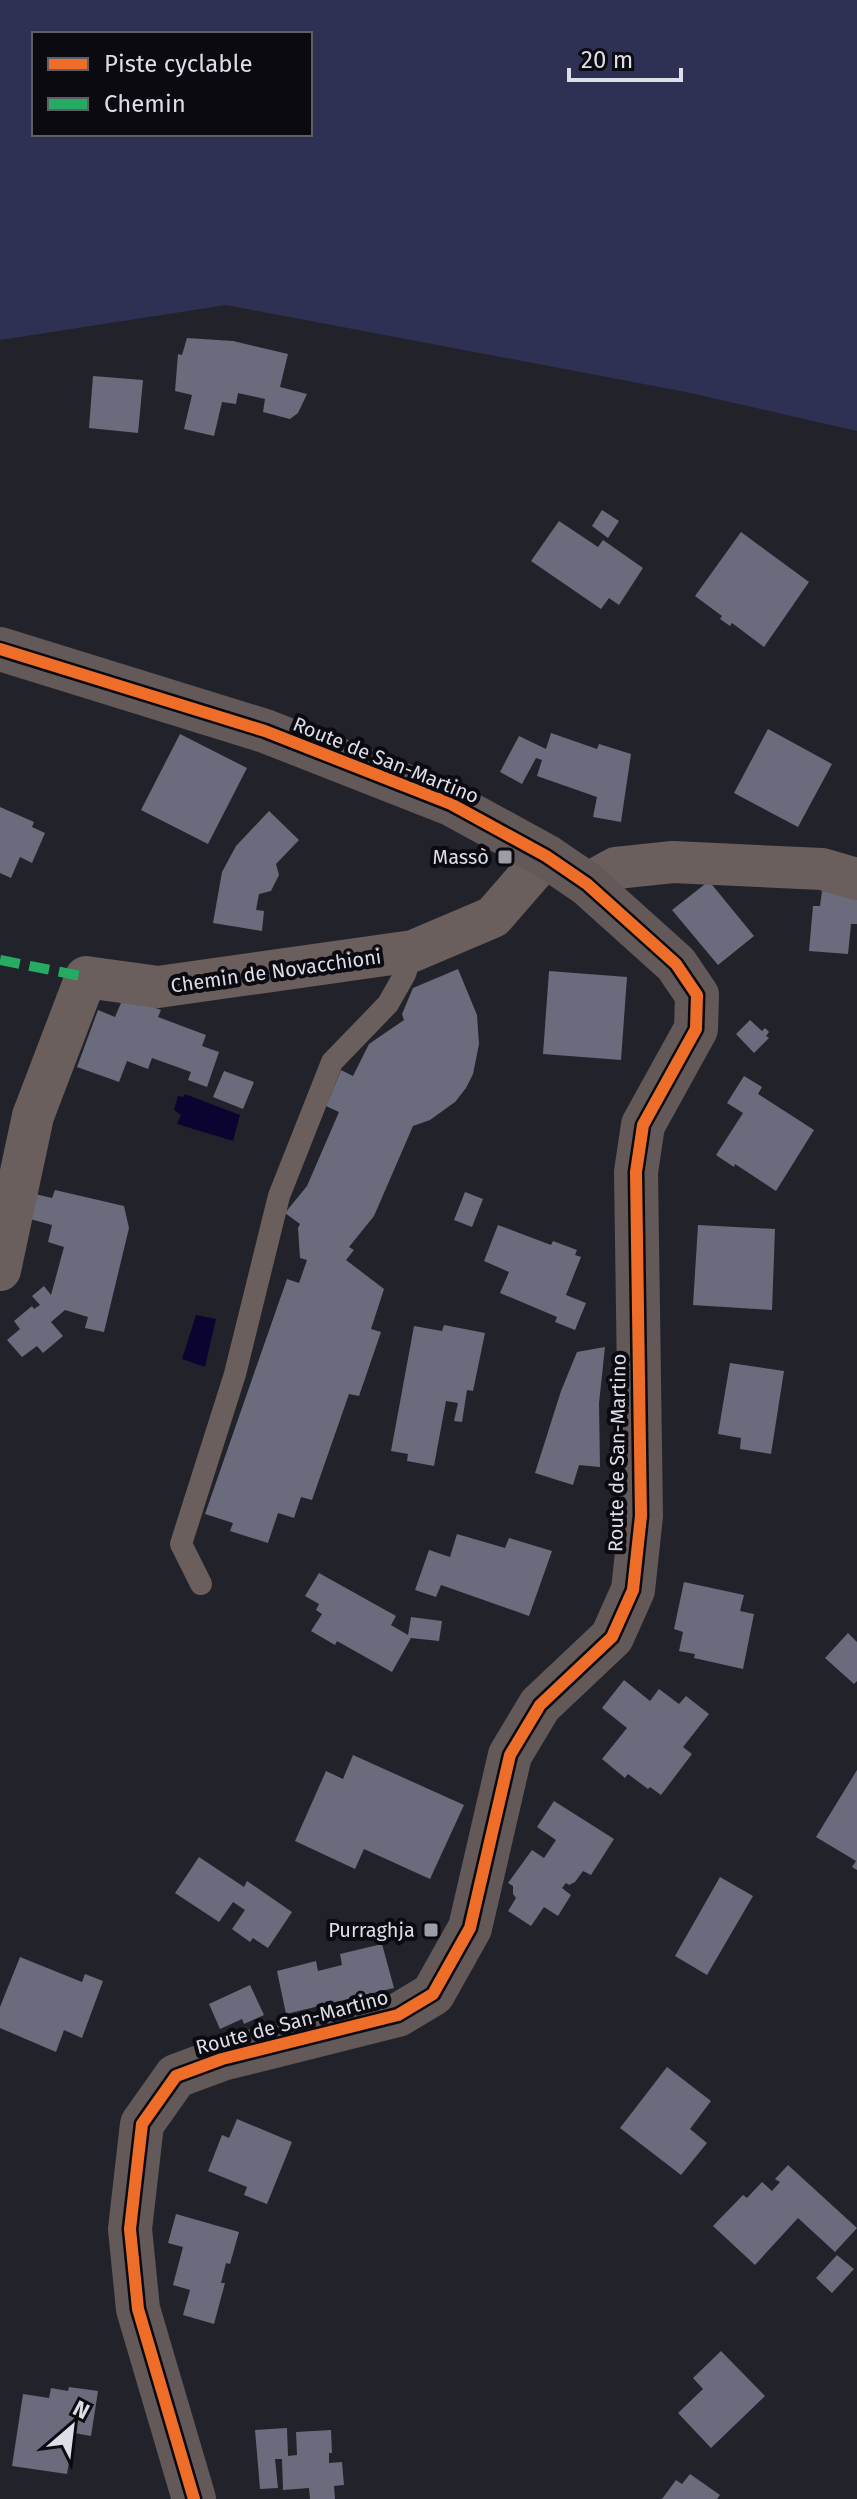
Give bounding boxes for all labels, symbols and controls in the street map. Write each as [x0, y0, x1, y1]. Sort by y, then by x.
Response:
legend [32, 32, 312, 136]
scale bar [569, 32, 681, 82]
text: 20 m [581, 46, 633, 74]
text: Piste cyclable [104, 50, 253, 78]
text: Chemin [104, 90, 186, 118]
street label: Route de San-Martino [290, 712, 482, 808]
place label: Massò [433, 845, 489, 869]
marker: Massò [496, 848, 514, 866]
street label: Chemin de Novacchioni [169, 944, 383, 998]
street label: Route de San-Martino [603, 1354, 631, 1552]
place label: Purraghja [328, 1918, 415, 1942]
marker: Purraghja [422, 1921, 440, 1939]
street label: Route de San-Martino [193, 1985, 391, 2059]
north arrow [32, 2387, 112, 2467]
text: N [68, 2394, 94, 2425]

